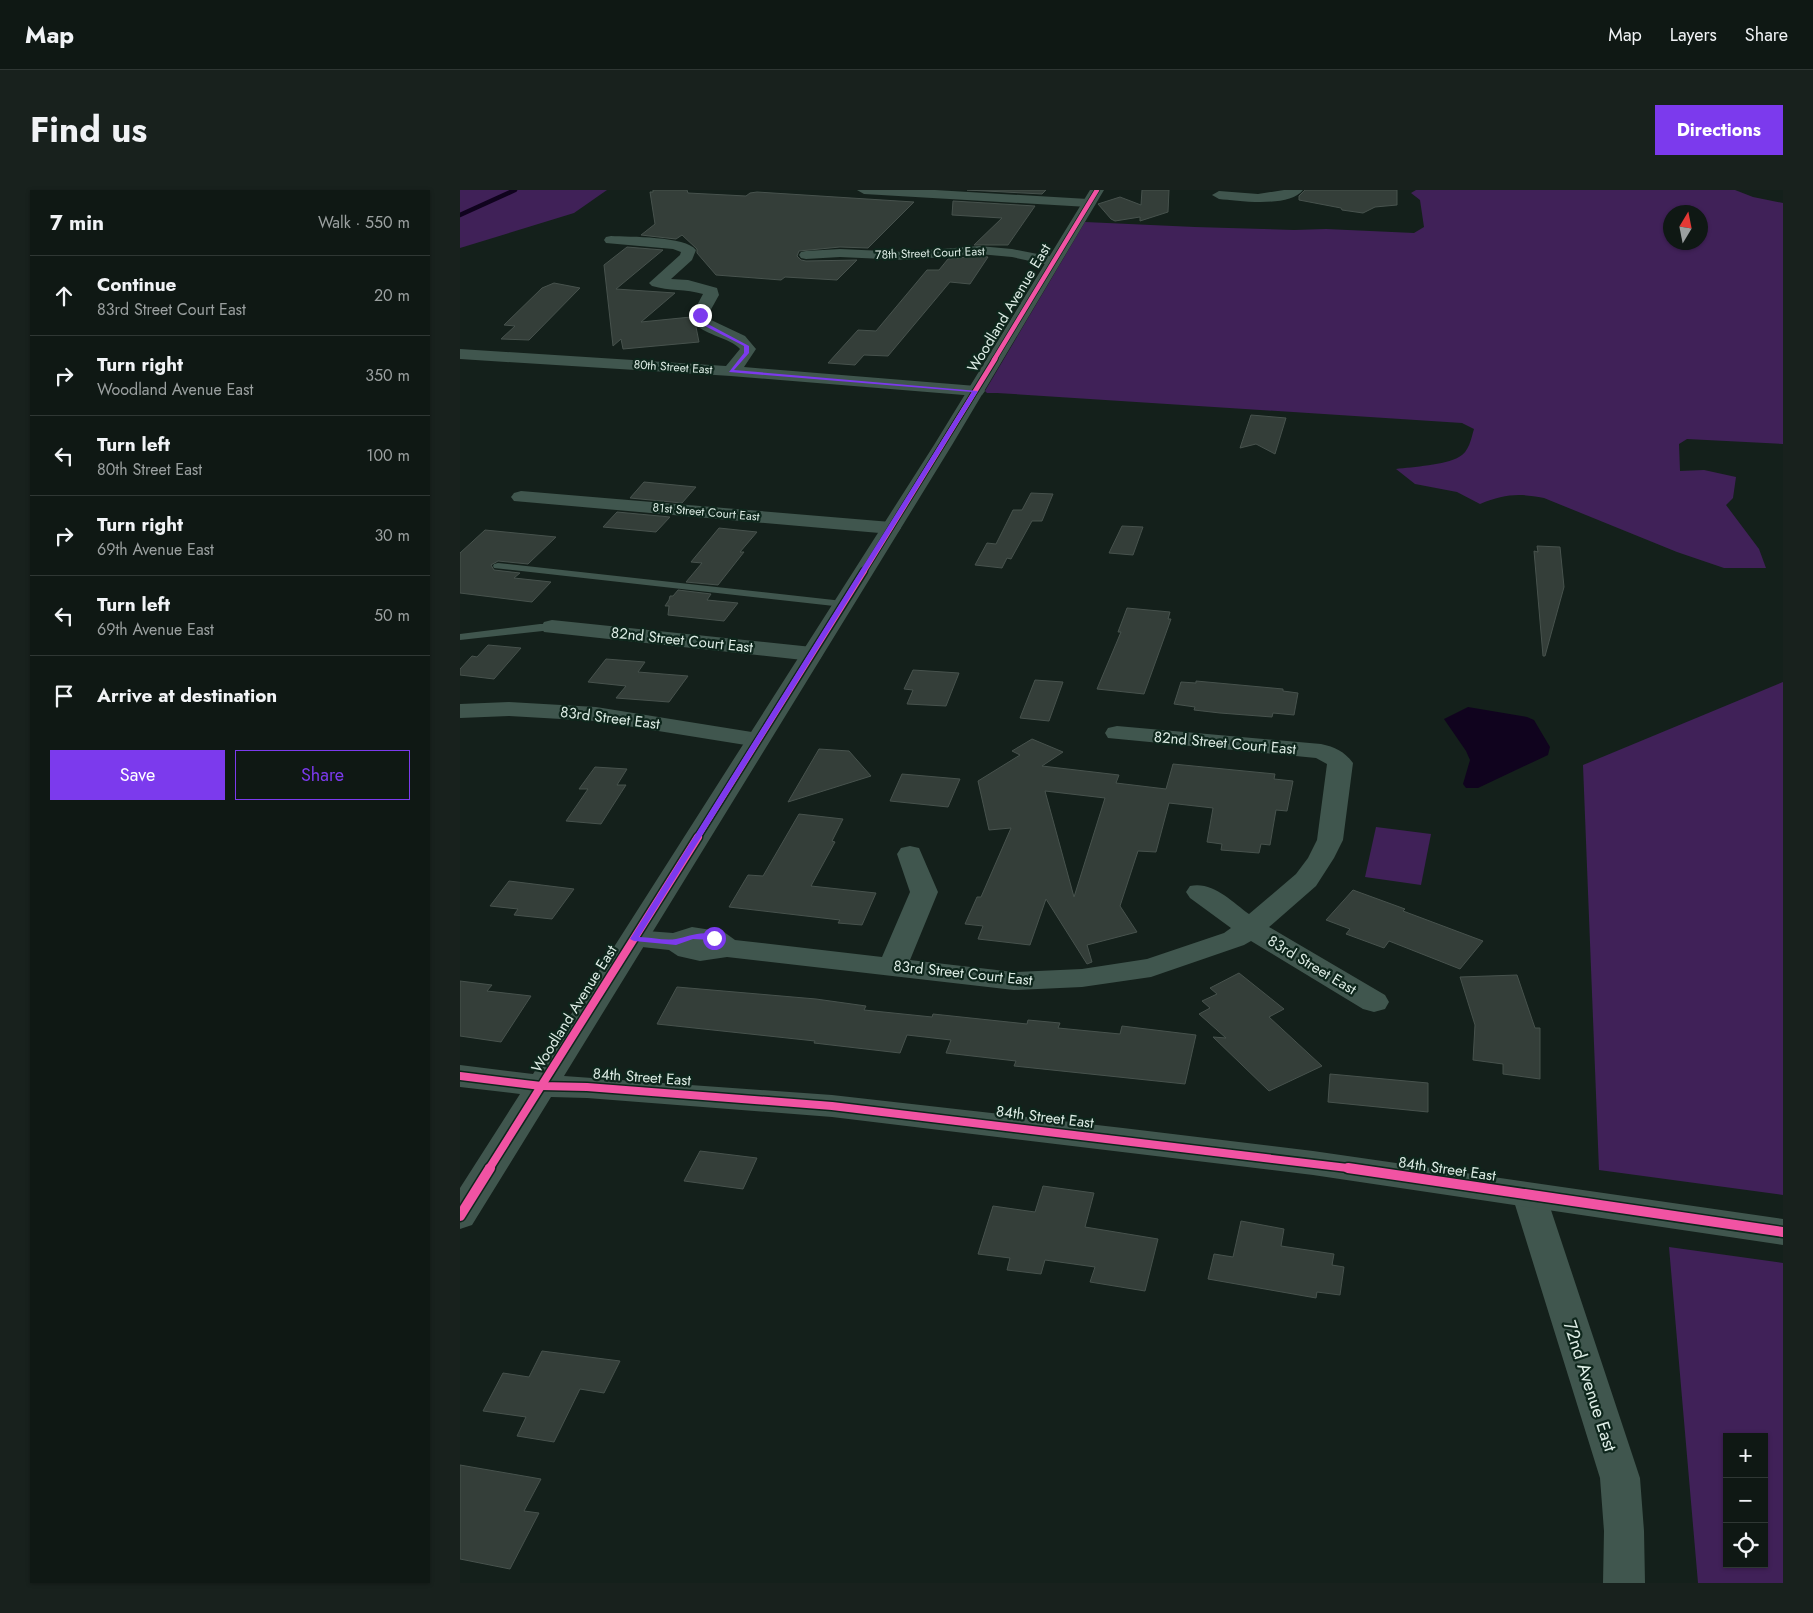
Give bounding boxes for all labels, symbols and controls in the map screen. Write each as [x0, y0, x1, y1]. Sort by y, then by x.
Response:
text: Map [25, 17, 74, 52]
text: Map [1608, 22, 1642, 48]
text: Layers [1670, 22, 1717, 48]
text: Share [1745, 22, 1788, 48]
text: Find us [30, 105, 147, 155]
button: Directions [1655, 105, 1783, 155]
north arrow [1663, 205, 1708, 250]
text: 7 min [50, 208, 104, 238]
text: Walk · 550 m [318, 211, 410, 234]
street label: Woodland Avenue East [962, 239, 1056, 376]
street label: 78th Street Court East [875, 242, 985, 264]
text: Continue [97, 271, 176, 298]
icon: ahead [50, 282, 78, 310]
text: 20 m [374, 284, 410, 307]
text: 83rd Street Court East [97, 298, 246, 321]
route end [689, 304, 712, 327]
text: Turn right [97, 351, 183, 378]
street label: 80th Street East [633, 355, 713, 379]
icon: right [50, 362, 78, 390]
text: 350 m [365, 364, 410, 387]
text: Woodland Avenue East [97, 378, 253, 401]
text: Turn left [97, 431, 170, 458]
icon: left [50, 442, 78, 470]
text: 100 m [366, 444, 410, 467]
text: 80th Street East [97, 458, 202, 481]
street label: 81st Street Court East [652, 498, 760, 526]
text: Turn right [97, 511, 183, 538]
icon: right [50, 522, 78, 550]
text: 30 m [374, 524, 410, 547]
text: 69th Avenue East [97, 538, 214, 561]
text: Turn left [97, 591, 170, 618]
icon: left [50, 602, 78, 630]
text: 50 m [374, 604, 410, 627]
text: 69th Avenue East [97, 618, 214, 641]
street label: 82nd Street Court East [610, 622, 754, 658]
icon: arrive [50, 682, 78, 710]
text: Arrive at destination [97, 682, 277, 709]
street label: 83rd Street East [559, 701, 661, 735]
street label: 82nd Street Court East [1153, 726, 1297, 760]
button: Save [50, 750, 225, 800]
button: Share [235, 750, 410, 800]
route start [703, 927, 726, 950]
street label: 83rd Street East [1263, 930, 1361, 1000]
street label: Woodland Avenue East [526, 941, 622, 1077]
street label: 83rd Street Court East [892, 955, 1034, 991]
street label: 84th Street East [592, 1063, 692, 1091]
street label: 84th Street East [995, 1100, 1096, 1134]
street label: 84th Street East [1397, 1151, 1498, 1187]
street label: 72nd Avenue East [1557, 1317, 1624, 1456]
map controls [1723, 1433, 1768, 1568]
button: + [1723, 1433, 1768, 1478]
button: − [1723, 1478, 1768, 1523]
button: locate [1723, 1523, 1768, 1568]

